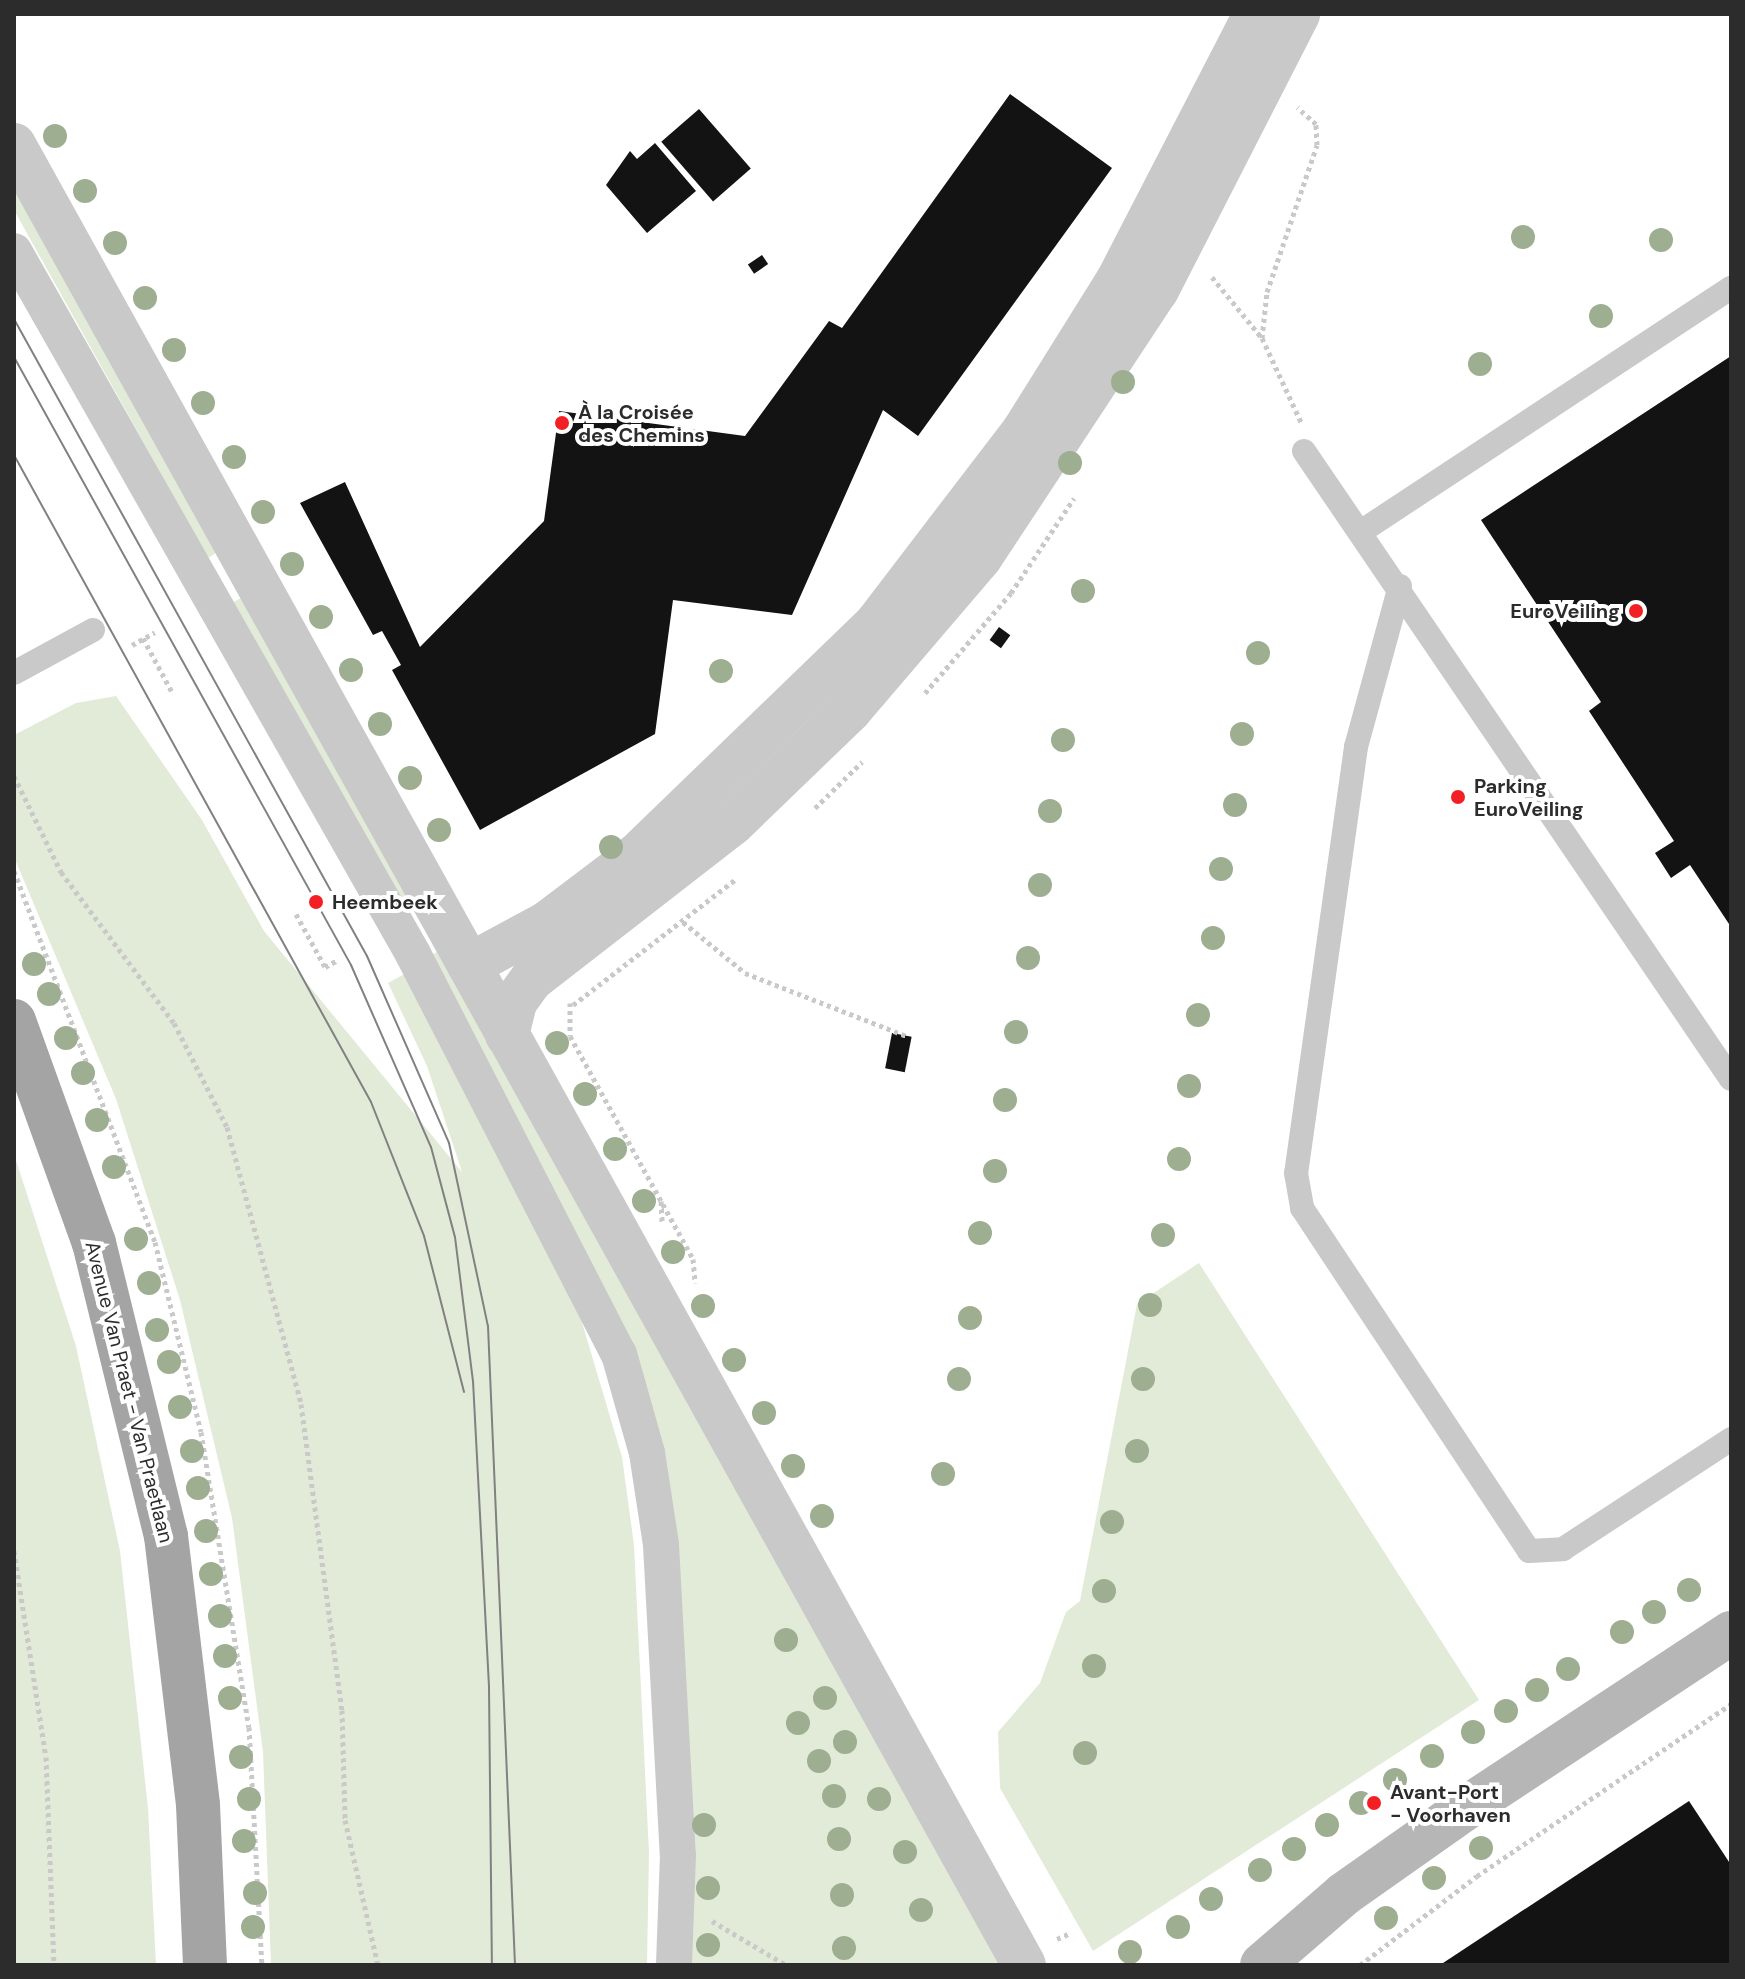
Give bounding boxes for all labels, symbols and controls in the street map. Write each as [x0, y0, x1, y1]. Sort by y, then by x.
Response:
place label: À la Croisée des Chemins [578, 400, 705, 447]
marker: À la Croisée des Chemins [553, 414, 571, 432]
place label: EuroVeiling [1510, 599, 1620, 623]
marker: EuroVeiling [1627, 602, 1645, 620]
place label: Parking EuroVeiling [1474, 774, 1584, 821]
marker: Parking EuroVeiling [1449, 788, 1467, 806]
place label: Heembeek [332, 890, 438, 914]
marker: Heembeek [307, 893, 325, 911]
street label: Avenue Van Praet - Van Praetlaan [80, 1239, 178, 1545]
place label: Avant-Port - Voorhaven [1390, 1780, 1511, 1827]
marker: Avant-Port - Voorhaven [1365, 1794, 1383, 1812]

